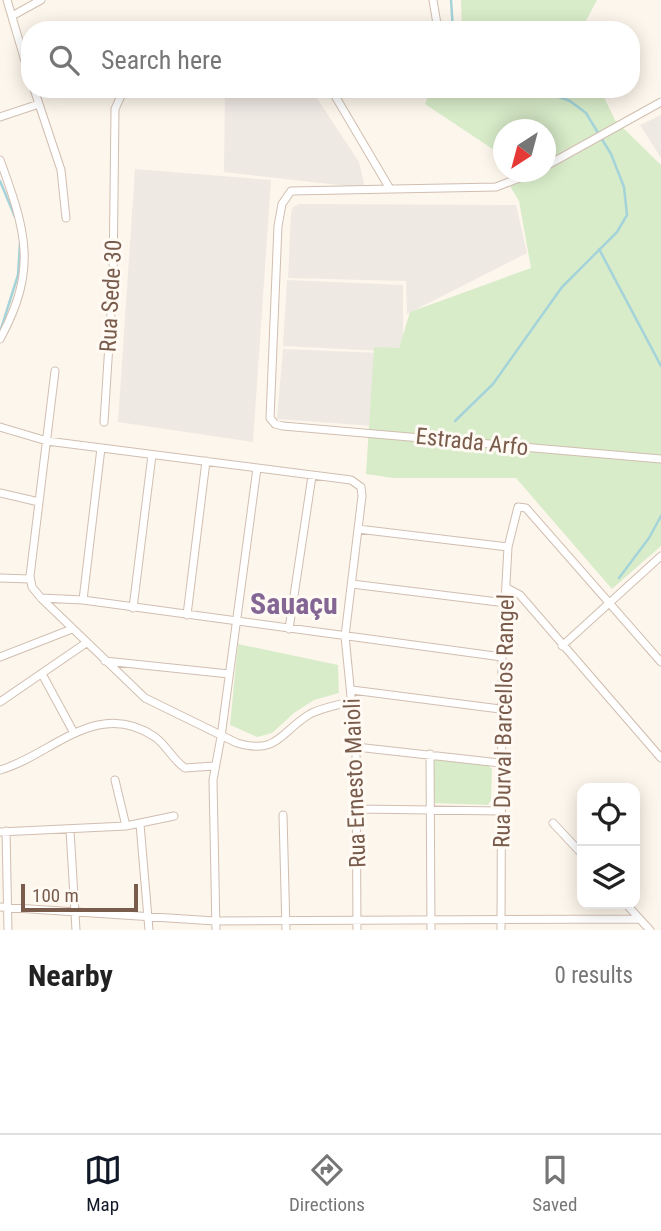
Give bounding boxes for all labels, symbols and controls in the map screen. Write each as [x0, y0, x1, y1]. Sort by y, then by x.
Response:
search box [21, 21, 640, 98]
icon: search [45, 41, 83, 79]
text: Search here [101, 45, 222, 75]
north arrow [493, 119, 556, 182]
street label: Rua Sede 30 [95, 239, 127, 353]
street label: Estrada Arfo [414, 423, 530, 461]
district label: Sauaçu [250, 586, 338, 621]
street label: Rua Durval Barcellos Rangel [488, 594, 520, 848]
street label: Rua Ernesto Maioli [339, 698, 371, 868]
map controls [577, 783, 640, 909]
button: locate [577, 783, 640, 846]
button: layers [577, 846, 640, 909]
scale bar [21, 881, 138, 913]
text: 100 m [32, 884, 79, 907]
text: Nearby [28, 958, 113, 993]
text: 0 results [555, 962, 633, 989]
tab: Map [84, 1151, 122, 1216]
tab: Directions [289, 1151, 365, 1216]
tab: Saved [532, 1151, 577, 1216]

